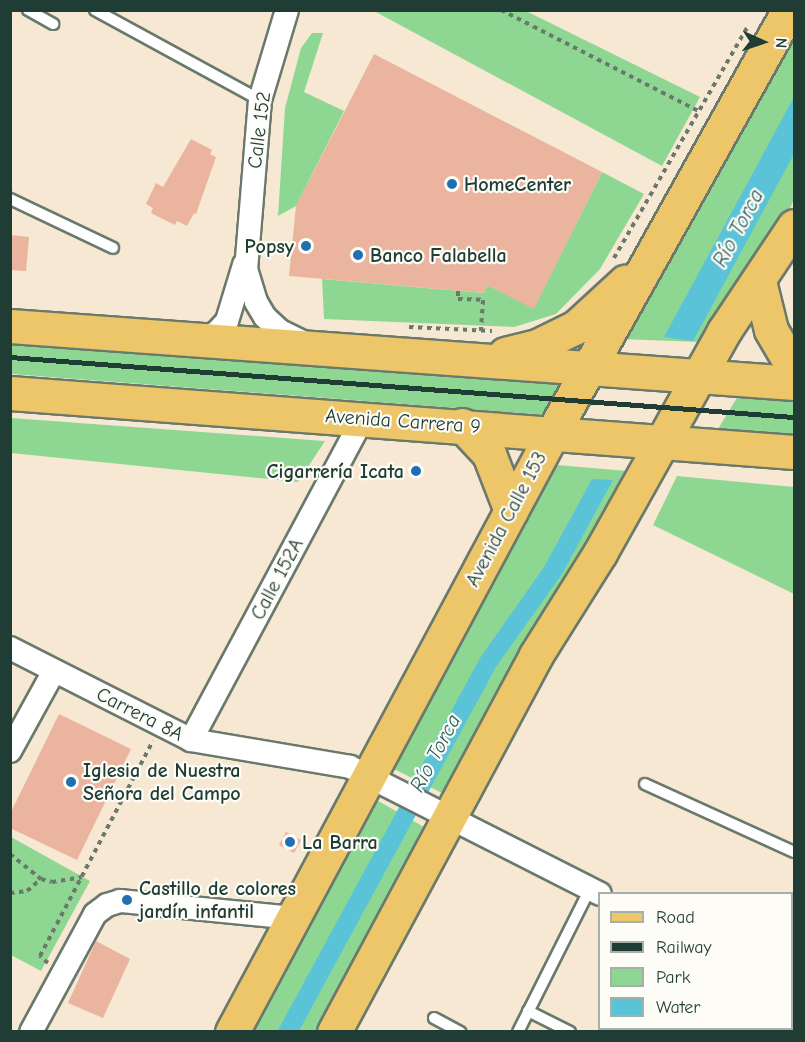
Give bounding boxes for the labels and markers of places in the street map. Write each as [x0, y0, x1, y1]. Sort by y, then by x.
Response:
place label: HomeCenter [464, 172, 571, 196]
marker: HomeCenter [445, 177, 459, 191]
place label: Popsy [245, 234, 294, 258]
marker: Popsy [299, 239, 313, 253]
place label: Banco Falabella [370, 243, 507, 267]
marker: Banco Falabella [351, 248, 365, 262]
place label: Cigarrería Icata [267, 459, 404, 483]
marker: Cigarrería Icata [409, 464, 423, 478]
place label: Iglesia de Nuestra Señora del Campo [83, 759, 241, 806]
marker: Iglesia de Nuestra Señora del Campo [64, 775, 78, 789]
place label: La Barra [302, 830, 378, 854]
marker: La Barra [283, 835, 297, 849]
place label: Castillo de colores jardín infantil [139, 876, 296, 923]
marker: Castillo de colores jardín infantil [120, 893, 134, 907]

